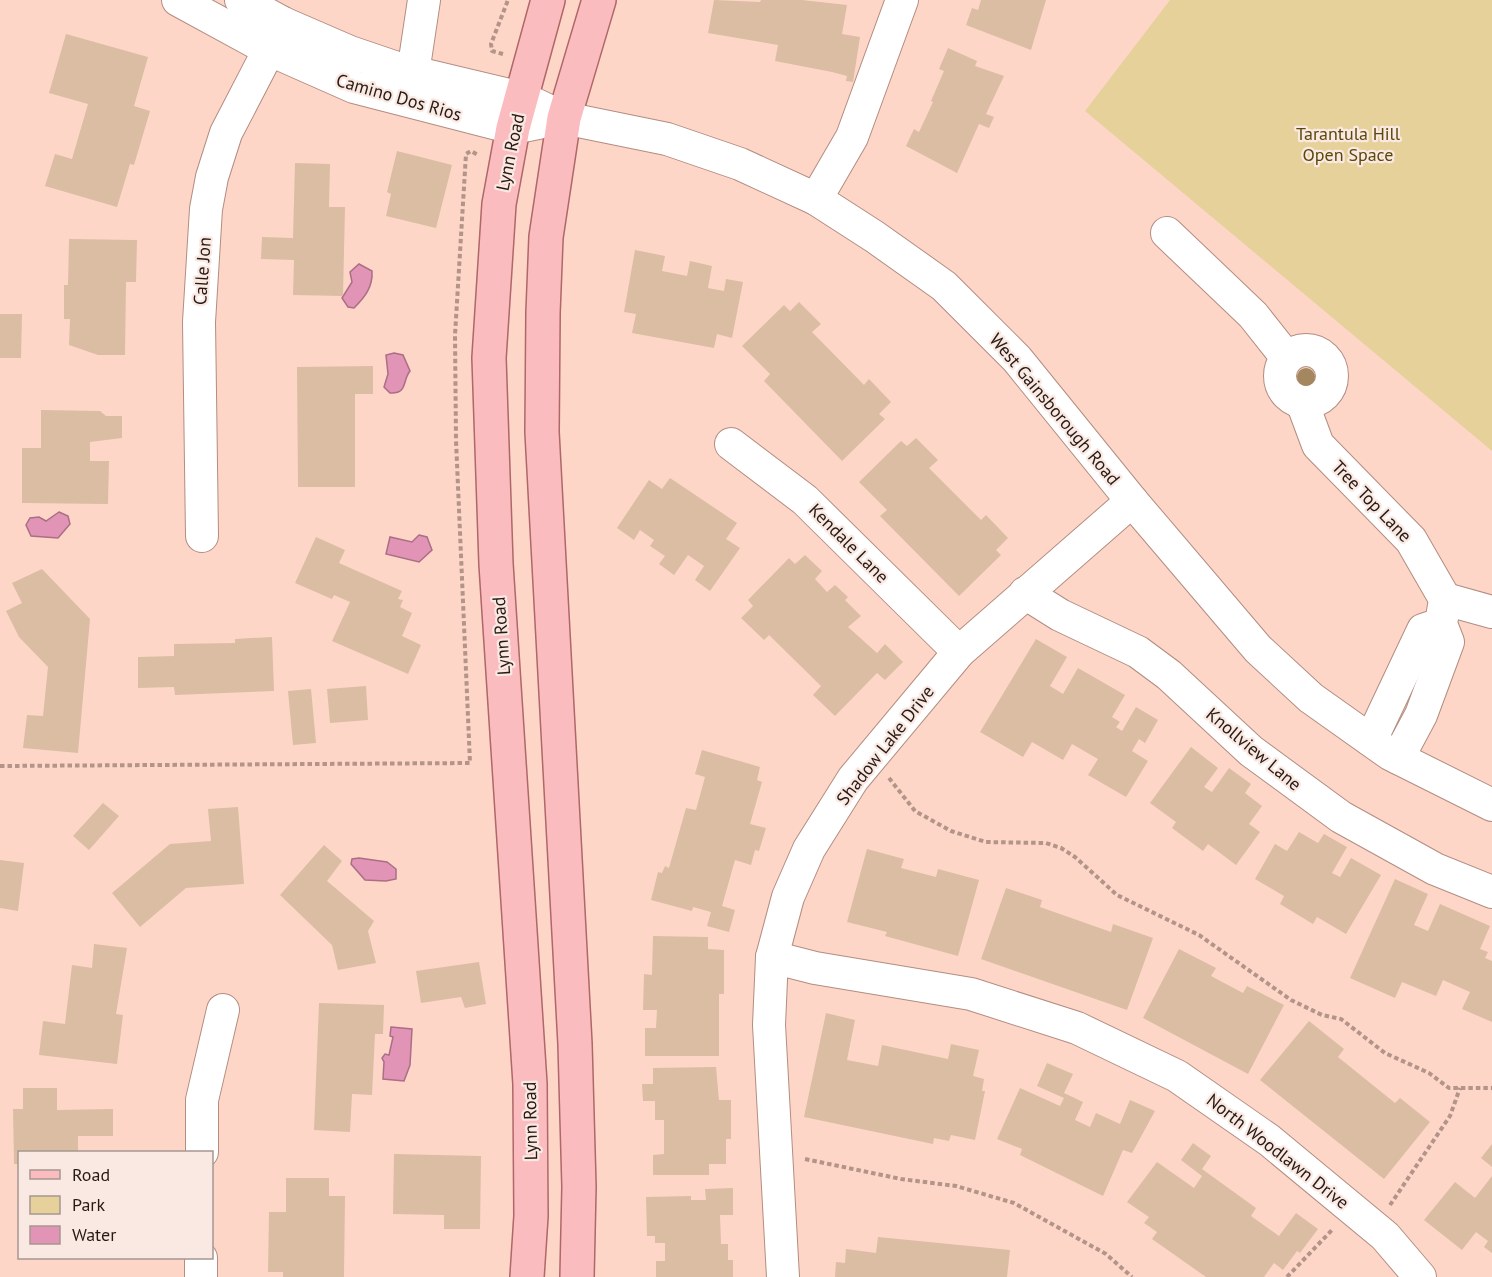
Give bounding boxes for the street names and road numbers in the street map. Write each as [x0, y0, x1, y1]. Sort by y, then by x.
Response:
street label: Camino Dos Rios [334, 68, 464, 126]
street label: Lynn Road [491, 111, 529, 193]
street label: Calle Jon [188, 236, 216, 306]
street label: West Gainsborough Road [985, 328, 1125, 490]
street label: Tree Top Lane [1327, 455, 1417, 547]
street label: Kendale Lane [804, 498, 894, 588]
street label: Lynn Road [487, 596, 515, 676]
street label: Shadow Lake Drive [831, 681, 939, 809]
street label: Knollview Lane [1202, 702, 1306, 796]
street label: Lynn Road [518, 1082, 542, 1160]
street label: North Woodlawn Drive [1202, 1088, 1354, 1214]

